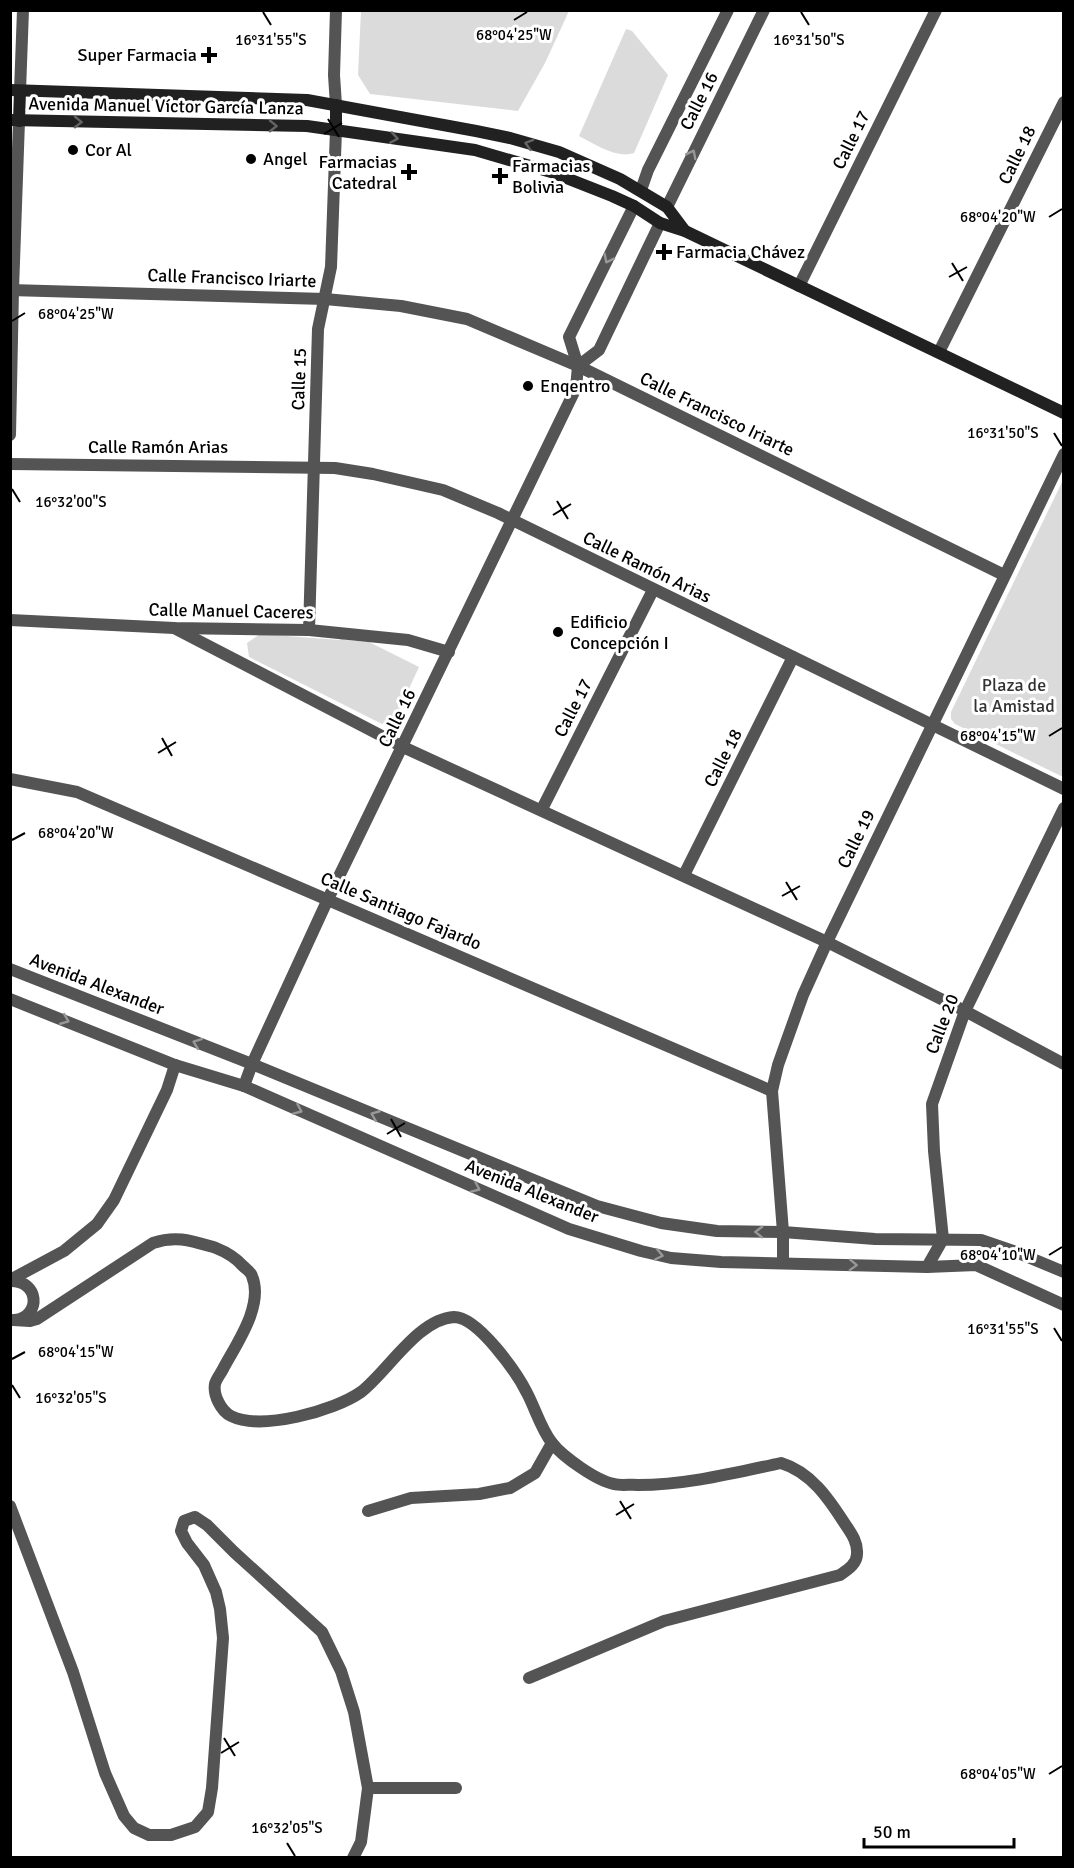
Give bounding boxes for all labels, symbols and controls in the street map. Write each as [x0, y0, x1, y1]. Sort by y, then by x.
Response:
text: 68°04'25"W [476, 26, 552, 44]
text: 16°31'55"S [235, 31, 307, 49]
text: 16°31'50"S [773, 31, 845, 49]
place label: Super Farmacia [77, 44, 197, 66]
marker: Super Farmacia [202, 48, 216, 62]
street label: Calle 16 [675, 68, 723, 134]
street label: Avenida Manuel Víctor García Lanza [28, 93, 304, 119]
street label: Calle 17 [827, 107, 875, 173]
one-way arrow [73, 116, 82, 128]
one-way arrow [268, 119, 277, 132]
street label: Calle 18 [993, 122, 1041, 188]
one-way arrow [390, 131, 399, 143]
one-way arrow [524, 138, 534, 151]
place label: Cor Al [85, 139, 132, 161]
marker: Cor Al [66, 143, 80, 157]
place label: Angel [263, 148, 308, 170]
one-way arrow [685, 150, 696, 161]
place label: Farmacias Catedral [319, 151, 397, 194]
marker: Angel [244, 152, 258, 166]
place label: Farmacias Bolivia [512, 155, 591, 198]
marker: Farmacias Catedral [402, 165, 416, 179]
marker: Farmacias Bolivia [493, 169, 507, 183]
text: 68°04'20"W [960, 208, 1036, 226]
place label: Farmacia Chávez [676, 241, 805, 263]
marker: Farmacia Chávez [657, 245, 671, 259]
one-way arrow [604, 253, 616, 264]
street label: Calle Francisco Iriarte [147, 264, 317, 292]
text: 68°04'25"W [38, 305, 114, 323]
street label: Calle 15 [287, 347, 311, 411]
street label: Calle Francisco Iriarte [636, 367, 798, 461]
place label: Enqentro [540, 375, 610, 397]
marker: Enqentro [521, 379, 535, 393]
text: 16°31'50"S [967, 424, 1039, 442]
street label: Calle Ramón Arias [88, 436, 228, 458]
text: 16°32'00"S [35, 493, 107, 511]
street label: Calle Ramón Arias [579, 526, 715, 608]
street label: Calle Manuel Caceres [148, 599, 314, 623]
place label: Edificio Concepción I [570, 611, 669, 654]
marker: Edificio Concepción I [551, 625, 565, 639]
park label: Plaza de la Amistad [973, 674, 1055, 717]
street label: Calle 17 [549, 675, 597, 741]
street label: Calle 16 [373, 685, 421, 751]
street label: Calle 18 [699, 725, 747, 791]
text: 68°04'15"W [960, 727, 1036, 745]
street label: Calle 19 [832, 806, 880, 872]
text: 68°04'20"W [38, 824, 114, 842]
street label: Calle Santiago Fajardo [317, 867, 485, 955]
street label: Avenida Alexander [27, 948, 168, 1020]
street label: Calle 20 [921, 991, 963, 1057]
one-way arrow [59, 1013, 70, 1026]
one-way arrow [193, 1038, 204, 1050]
one-way arrow [291, 1102, 302, 1114]
one-way arrow [370, 1110, 381, 1122]
street label: Avenida Alexander [462, 1154, 602, 1228]
one-way arrow [470, 1181, 481, 1193]
one-way arrow [755, 1226, 764, 1238]
text: 68°04'10"W [960, 1246, 1036, 1264]
one-way arrow [654, 1248, 664, 1261]
one-way arrow [849, 1259, 858, 1272]
text: 16°31'55"S [967, 1320, 1039, 1338]
text: 68°04'15"W [38, 1343, 114, 1361]
text: 16°32'05"S [35, 1389, 107, 1407]
text: 68°04'05"W [960, 1765, 1036, 1783]
scale bar [864, 1811, 1014, 1849]
text: 16°32'05"S [251, 1819, 323, 1837]
text: 50 m [873, 1821, 911, 1843]

